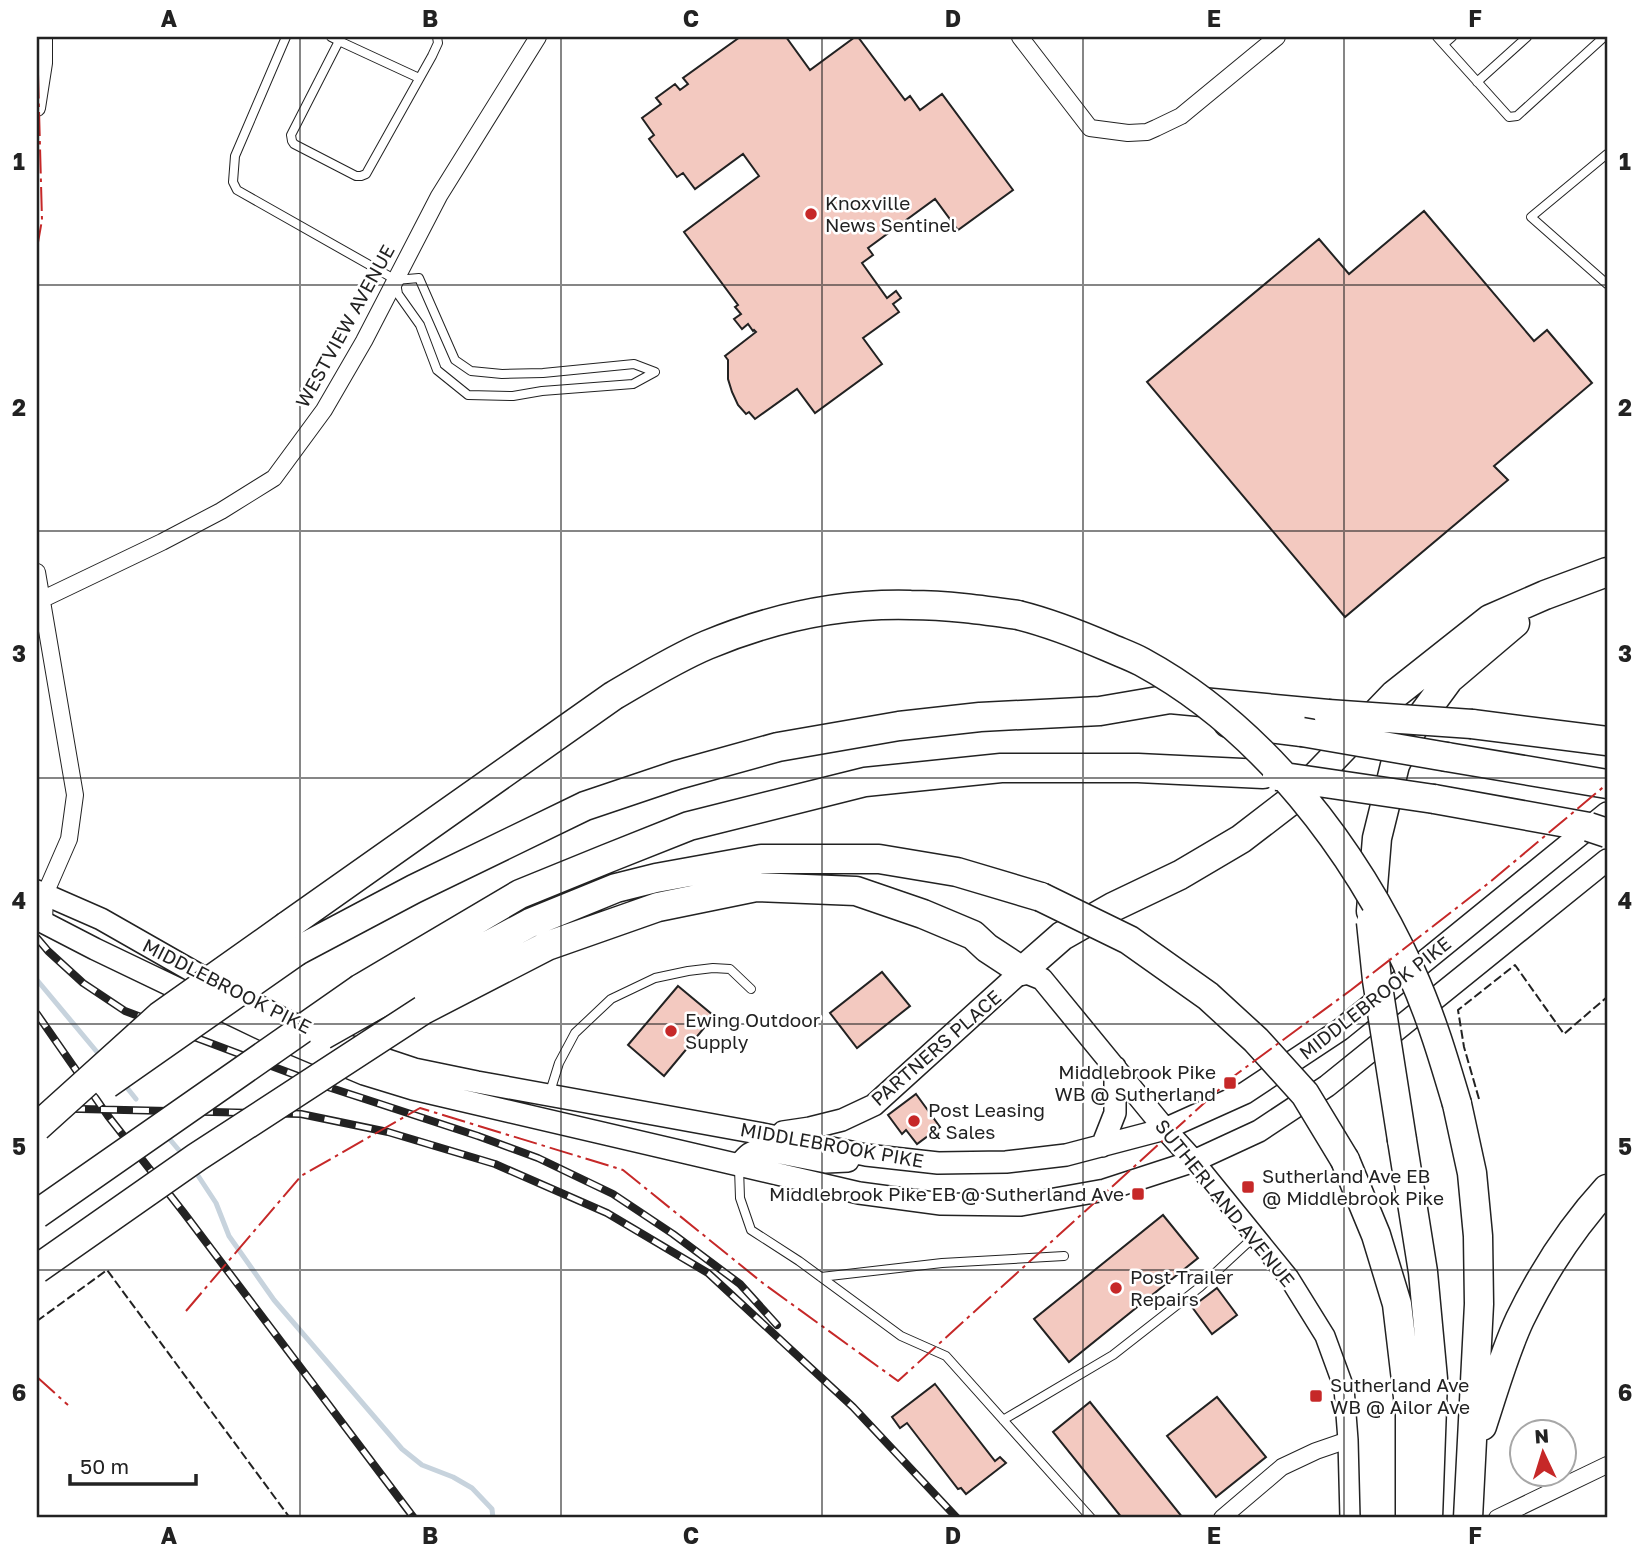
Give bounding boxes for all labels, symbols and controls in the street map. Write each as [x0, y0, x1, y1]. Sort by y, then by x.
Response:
text: A [161, 4, 178, 32]
text: B [422, 4, 438, 32]
text: C [683, 4, 699, 32]
text: D [945, 4, 961, 32]
text: E [1207, 4, 1221, 32]
text: F [1468, 4, 1482, 32]
text: 1 [13, 147, 25, 175]
text: 1 [1619, 147, 1631, 175]
place label: Knoxville News Sentinel [825, 191, 957, 236]
marker: Knoxville News Sentinel [803, 206, 819, 222]
street label: WESTVIEW AVENUE [290, 240, 399, 411]
text: 2 [12, 393, 26, 421]
text: 2 [1618, 393, 1632, 421]
text: 3 [12, 639, 26, 667]
text: 3 [1618, 639, 1632, 667]
text: 4 [12, 886, 26, 914]
text: 4 [1618, 886, 1632, 914]
street label: MIDDLEBROOK PIKE [1294, 931, 1455, 1064]
street label: MIDDLEBROOK PIKE [139, 933, 315, 1038]
street label: PARTNERS PLACE [866, 985, 1005, 1110]
place label: Ewing Outdoor Supply [685, 1008, 821, 1053]
marker: Ewing Outdoor Supply [663, 1023, 679, 1039]
place label: Middlebrook Pike WB @ Sutherland [1055, 1060, 1216, 1105]
marker: Middlebrook Pike WB @ Sutherland [1222, 1075, 1238, 1091]
place label: Post Leasing & Sales [928, 1098, 1045, 1143]
marker: Post Leasing & Sales [906, 1113, 922, 1129]
street label: SUTHERLAND AVENUE [1151, 1114, 1300, 1291]
street label: MIDDLEBROOK PIKE [738, 1117, 926, 1172]
text: 5 [12, 1132, 26, 1160]
text: 5 [1618, 1132, 1632, 1160]
place label: Sutherland Ave EB @ Middlebrook Pike [1262, 1164, 1444, 1209]
marker: Sutherland Ave EB @ Middlebrook Pike [1240, 1179, 1256, 1195]
place label: Middlebrook Pike EB @ Sutherland Ave [769, 1182, 1124, 1205]
marker: Middlebrook Pike EB @ Sutherland Ave [1130, 1186, 1146, 1202]
place label: Post Trailer Repairs [1130, 1265, 1234, 1310]
marker: Post Trailer Repairs [1108, 1280, 1124, 1296]
place label: Sutherland Ave WB @ Ailor Ave [1330, 1373, 1470, 1418]
text: 6 [12, 1378, 26, 1406]
text: 6 [1618, 1378, 1632, 1406]
marker: Sutherland Ave WB @ Ailor Ave [1308, 1388, 1324, 1404]
north arrow [1508, 1418, 1578, 1488]
text: N [1534, 1424, 1550, 1448]
scale bar [70, 1443, 196, 1487]
text: 50 m [80, 1453, 129, 1479]
text: A [161, 1521, 178, 1549]
text: B [422, 1521, 438, 1549]
text: C [683, 1521, 699, 1549]
text: D [945, 1521, 961, 1549]
text: E [1207, 1521, 1221, 1549]
text: F [1468, 1521, 1482, 1549]

